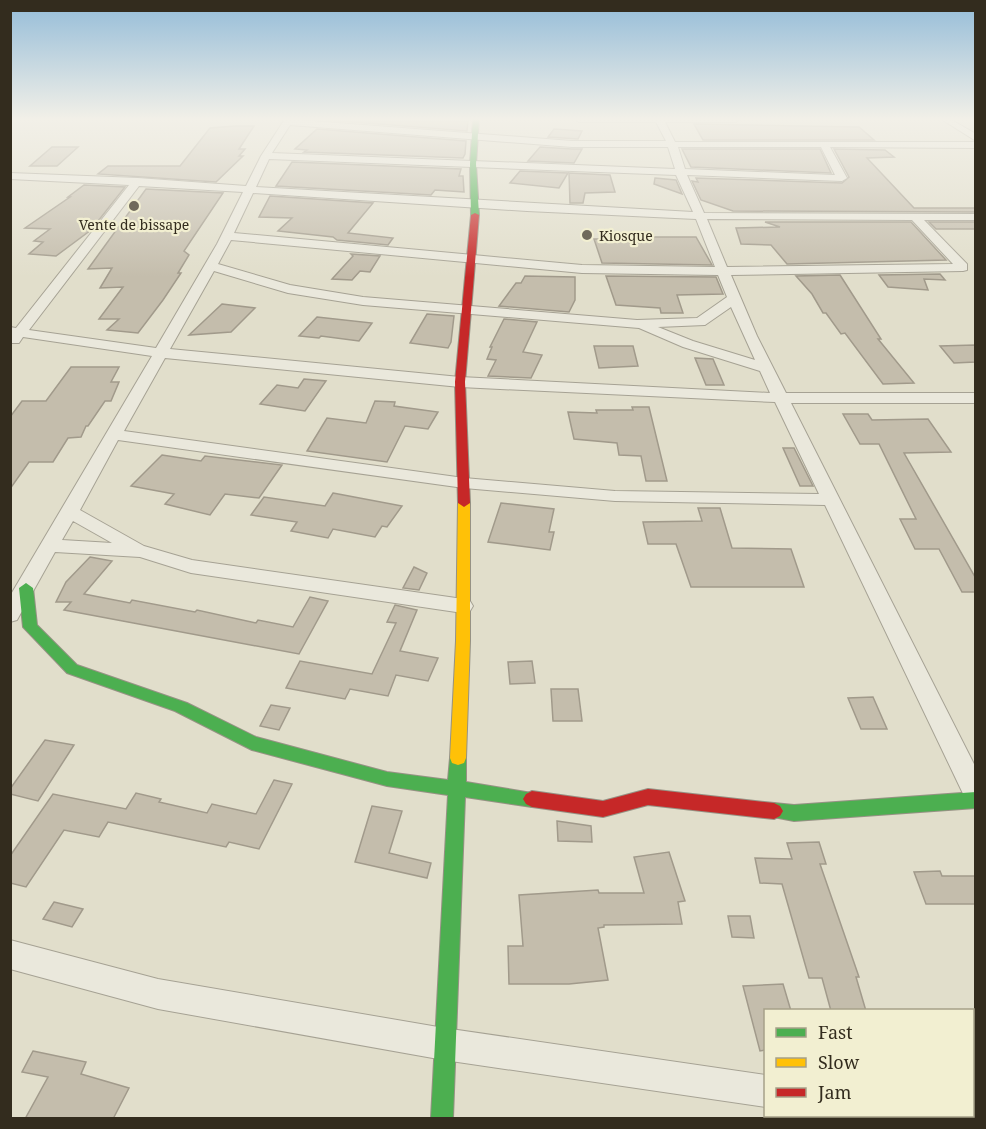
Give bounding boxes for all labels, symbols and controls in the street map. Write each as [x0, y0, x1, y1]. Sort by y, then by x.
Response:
marker: Vente de bissape [127, 199, 141, 213]
place label: Vente de bissape [79, 215, 189, 234]
place label: Kiosque [599, 226, 653, 245]
marker: Kiosque [580, 228, 594, 242]
legend [764, 1009, 974, 1117]
text: Fast [818, 1020, 853, 1044]
text: Slow [818, 1050, 860, 1074]
text: Jam [817, 1080, 852, 1104]

